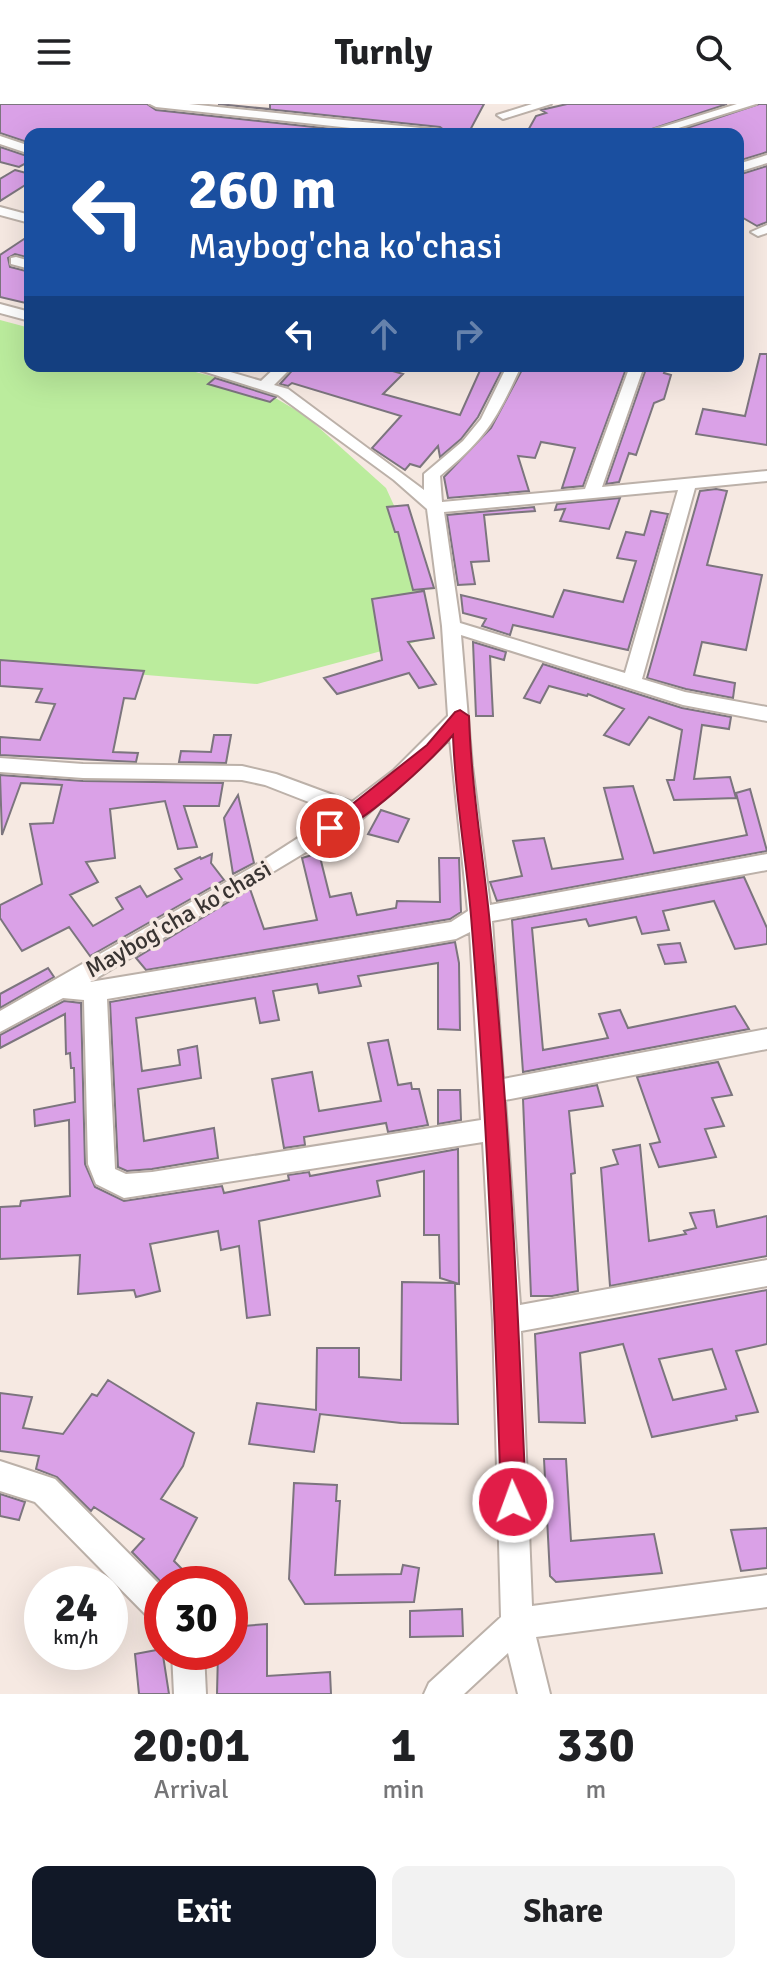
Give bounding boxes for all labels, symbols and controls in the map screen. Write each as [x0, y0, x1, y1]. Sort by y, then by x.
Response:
icon: menu [32, 30, 76, 74]
text: Turnly [335, 30, 432, 75]
icon: search [691, 30, 735, 74]
text: 260 m [188, 155, 336, 224]
icon: left [56, 160, 160, 264]
text: Maybog'cha ko'chasi [188, 224, 502, 269]
icon: left [278, 312, 322, 356]
icon: ahead [362, 312, 406, 356]
icon: right [446, 312, 490, 356]
pin [296, 794, 364, 862]
icon: arrive [308, 806, 352, 850]
street label: Maybog'cha ko'chasi [80, 854, 276, 984]
position arrow [471, 1460, 555, 1544]
speed limit sign: 30 [144, 1566, 248, 1670]
text: 24 [54, 1583, 98, 1633]
text: km/h [53, 1625, 99, 1650]
text: 20:01 [132, 1716, 250, 1775]
text: 1 [391, 1716, 416, 1775]
text: 330 [557, 1716, 635, 1775]
text: Arrival [154, 1774, 229, 1806]
text: min [383, 1774, 425, 1806]
text: m [585, 1774, 606, 1806]
button: Exit [32, 1866, 376, 1958]
button: Share [392, 1866, 735, 1958]

